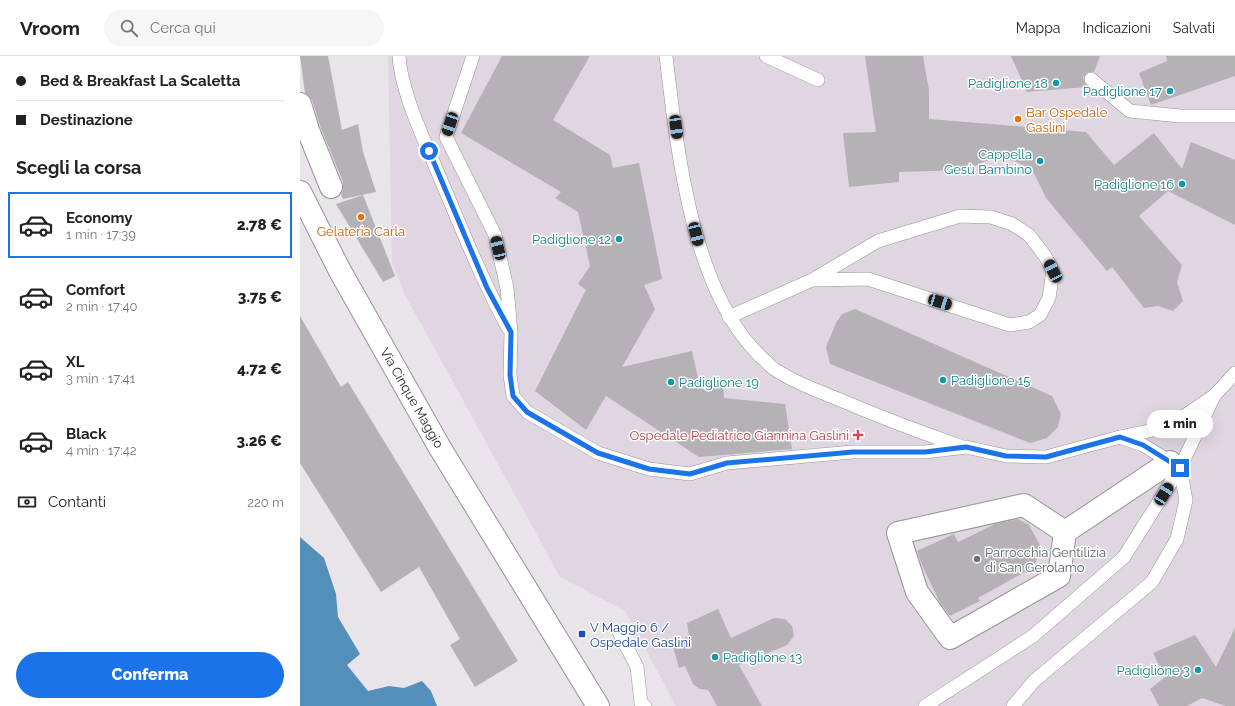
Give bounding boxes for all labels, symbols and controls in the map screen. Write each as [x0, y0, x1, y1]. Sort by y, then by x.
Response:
search box [104, 10, 384, 46]
text: Vroom [20, 17, 80, 39]
icon: search [118, 17, 140, 39]
text: Cerca qui [150, 19, 216, 37]
text: Mappa [1016, 20, 1061, 36]
text: Indicazioni [1083, 20, 1151, 36]
text: Salvati [1173, 20, 1215, 36]
text: Bed & Breakfast La Scaletta [40, 72, 240, 90]
place label: Padiglione 18 [968, 76, 1048, 91]
marker: Padiglione 18 [1051, 78, 1061, 88]
place label: Padiglione 17 [1083, 84, 1162, 99]
marker: Padiglione 17 [1165, 86, 1175, 96]
place label: Bar Ospedale Gaslini [1026, 105, 1108, 135]
text: Destinazione [40, 111, 133, 129]
car [441, 111, 459, 137]
car [668, 114, 684, 140]
marker: Bar Ospedale Gaslini [1013, 114, 1023, 124]
route start [420, 142, 438, 160]
place label: Cappella Gesù Bambino [944, 147, 1032, 177]
marker: Cappella Gesù Bambino [1035, 156, 1045, 166]
text: Scegli la corsa [16, 157, 141, 178]
place label: Padiglione 16 [1094, 177, 1174, 192]
marker: Padiglione 16 [1177, 179, 1187, 189]
icon: car [18, 207, 54, 243]
text: Economy [66, 209, 133, 227]
marker: Gelateria Carla [356, 212, 366, 222]
text: 2.78 € [237, 216, 282, 234]
car [687, 221, 705, 247]
place label: Gelateria Carla [317, 224, 405, 239]
text: 1 min · 17:39 [66, 227, 136, 242]
place label: Padiglione 12 [532, 232, 611, 247]
marker: Padiglione 12 [614, 234, 624, 244]
car [489, 235, 507, 261]
car [1042, 258, 1064, 284]
icon: car [18, 279, 54, 315]
text: Comfort [66, 281, 125, 299]
text: 3.75 € [238, 288, 282, 306]
car [927, 293, 953, 311]
text: 2 min · 17:40 [66, 299, 137, 314]
street label: Via Cinque Maggio [377, 345, 447, 451]
icon: car [18, 351, 54, 387]
text: XL [66, 353, 84, 371]
text: 4.72 € [237, 360, 282, 378]
text: 3 min · 17:41 [66, 371, 135, 386]
place label: Padiglione 15 [951, 373, 1030, 388]
place label: Padiglione 19 [679, 375, 759, 390]
marker: Padiglione 15 [938, 375, 948, 385]
marker: Padiglione 19 [666, 377, 676, 387]
callout: 1 min [1147, 410, 1213, 438]
text: 1 min [1163, 416, 1197, 431]
icon: car [18, 423, 54, 459]
text: Black [66, 425, 106, 443]
place label: Ospedale Pediatrico Giannina Gaslini [630, 428, 849, 443]
marker: Ospedale Pediatrico Giannina Gaslini [852, 429, 864, 441]
text: 3.26 € [237, 432, 282, 450]
text: 4 min · 17:42 [66, 443, 137, 458]
route end [1171, 459, 1189, 477]
car [1153, 481, 1175, 507]
icon: cash [16, 491, 38, 513]
text: Contanti [48, 493, 106, 511]
text: 220 m [247, 495, 284, 510]
place label: Parrocchia Gentilizia di San Gerolamo [985, 545, 1106, 575]
marker: Parrocchia Gentilizia di San Gerolamo [972, 554, 982, 564]
place label: V Maggio 6 / Ospedale Gaslini [590, 620, 691, 650]
marker: V Maggio 6 / Ospedale Gaslini [577, 629, 587, 639]
place label: Padiglione 13 [723, 650, 802, 665]
button: Conferma [16, 652, 284, 698]
marker: Padiglione 13 [710, 652, 720, 662]
place label: Padiglione 3 [1116, 663, 1190, 678]
marker: Padiglione 3 [1193, 665, 1203, 675]

